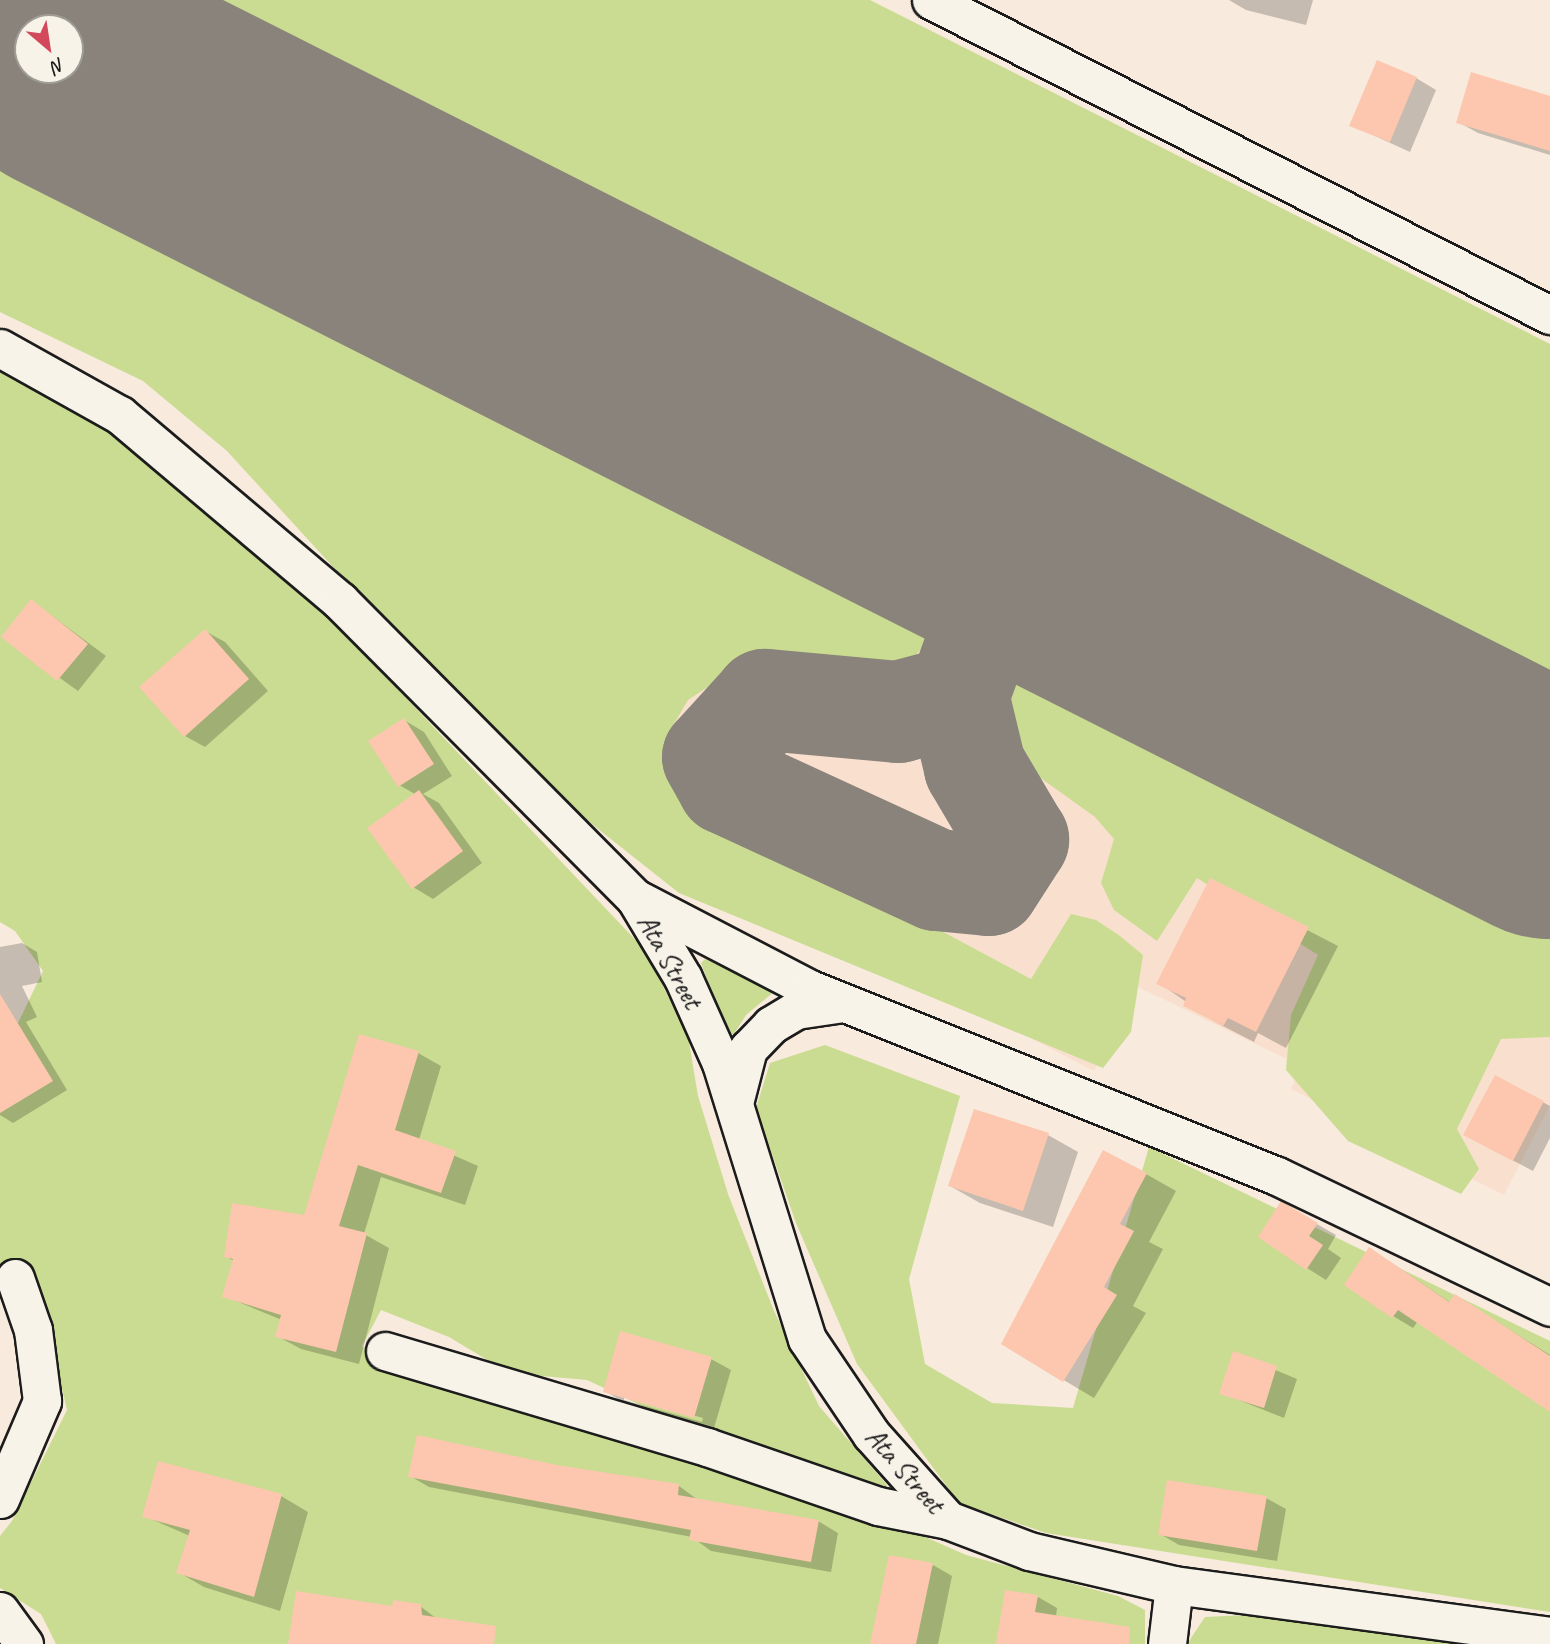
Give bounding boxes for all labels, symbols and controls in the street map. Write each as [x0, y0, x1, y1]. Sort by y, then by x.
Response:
north arrow [14, 14, 84, 84]
text: N [47, 52, 69, 79]
street label: Ata Street [630, 908, 710, 1014]
street label: Ata Street [858, 1420, 952, 1520]

